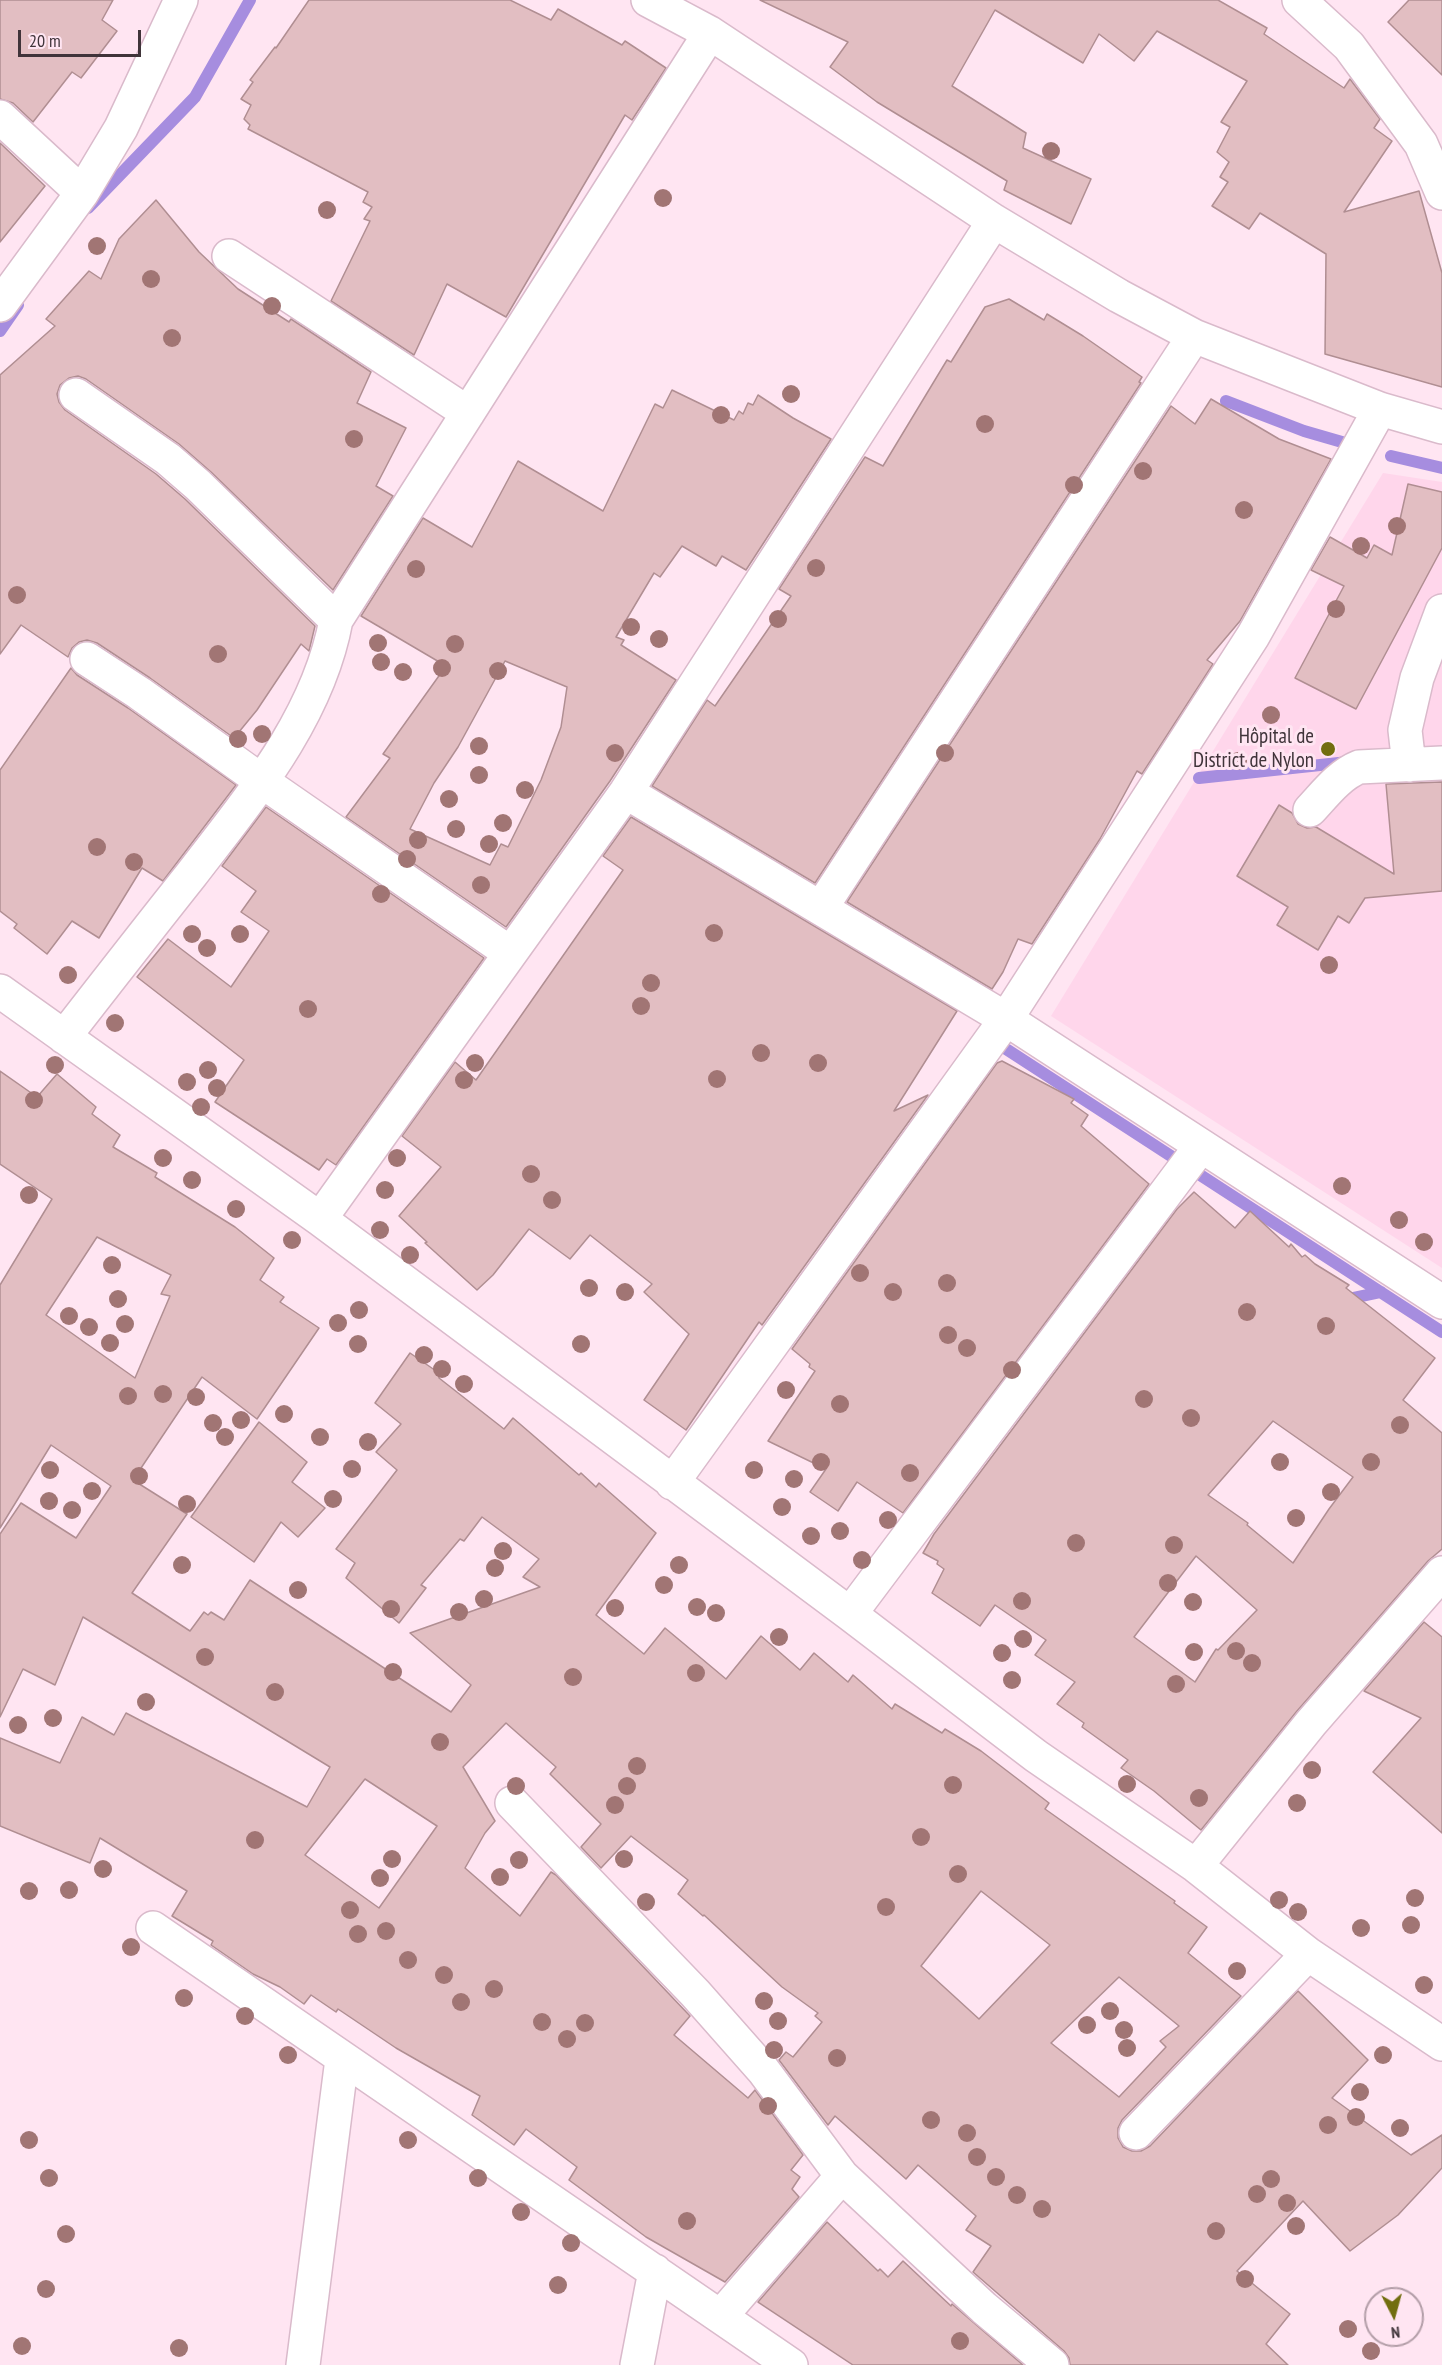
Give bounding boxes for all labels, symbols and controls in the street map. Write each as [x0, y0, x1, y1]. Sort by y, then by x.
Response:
scale bar [21, 18, 144, 56]
text: 20 m [29, 29, 61, 52]
place label: Hôpital de District de Nylon [1193, 724, 1314, 774]
marker: Hôpital de District de Nylon [1319, 740, 1337, 758]
north arrow [1364, 2287, 1424, 2347]
text: N [1390, 2323, 1401, 2343]

